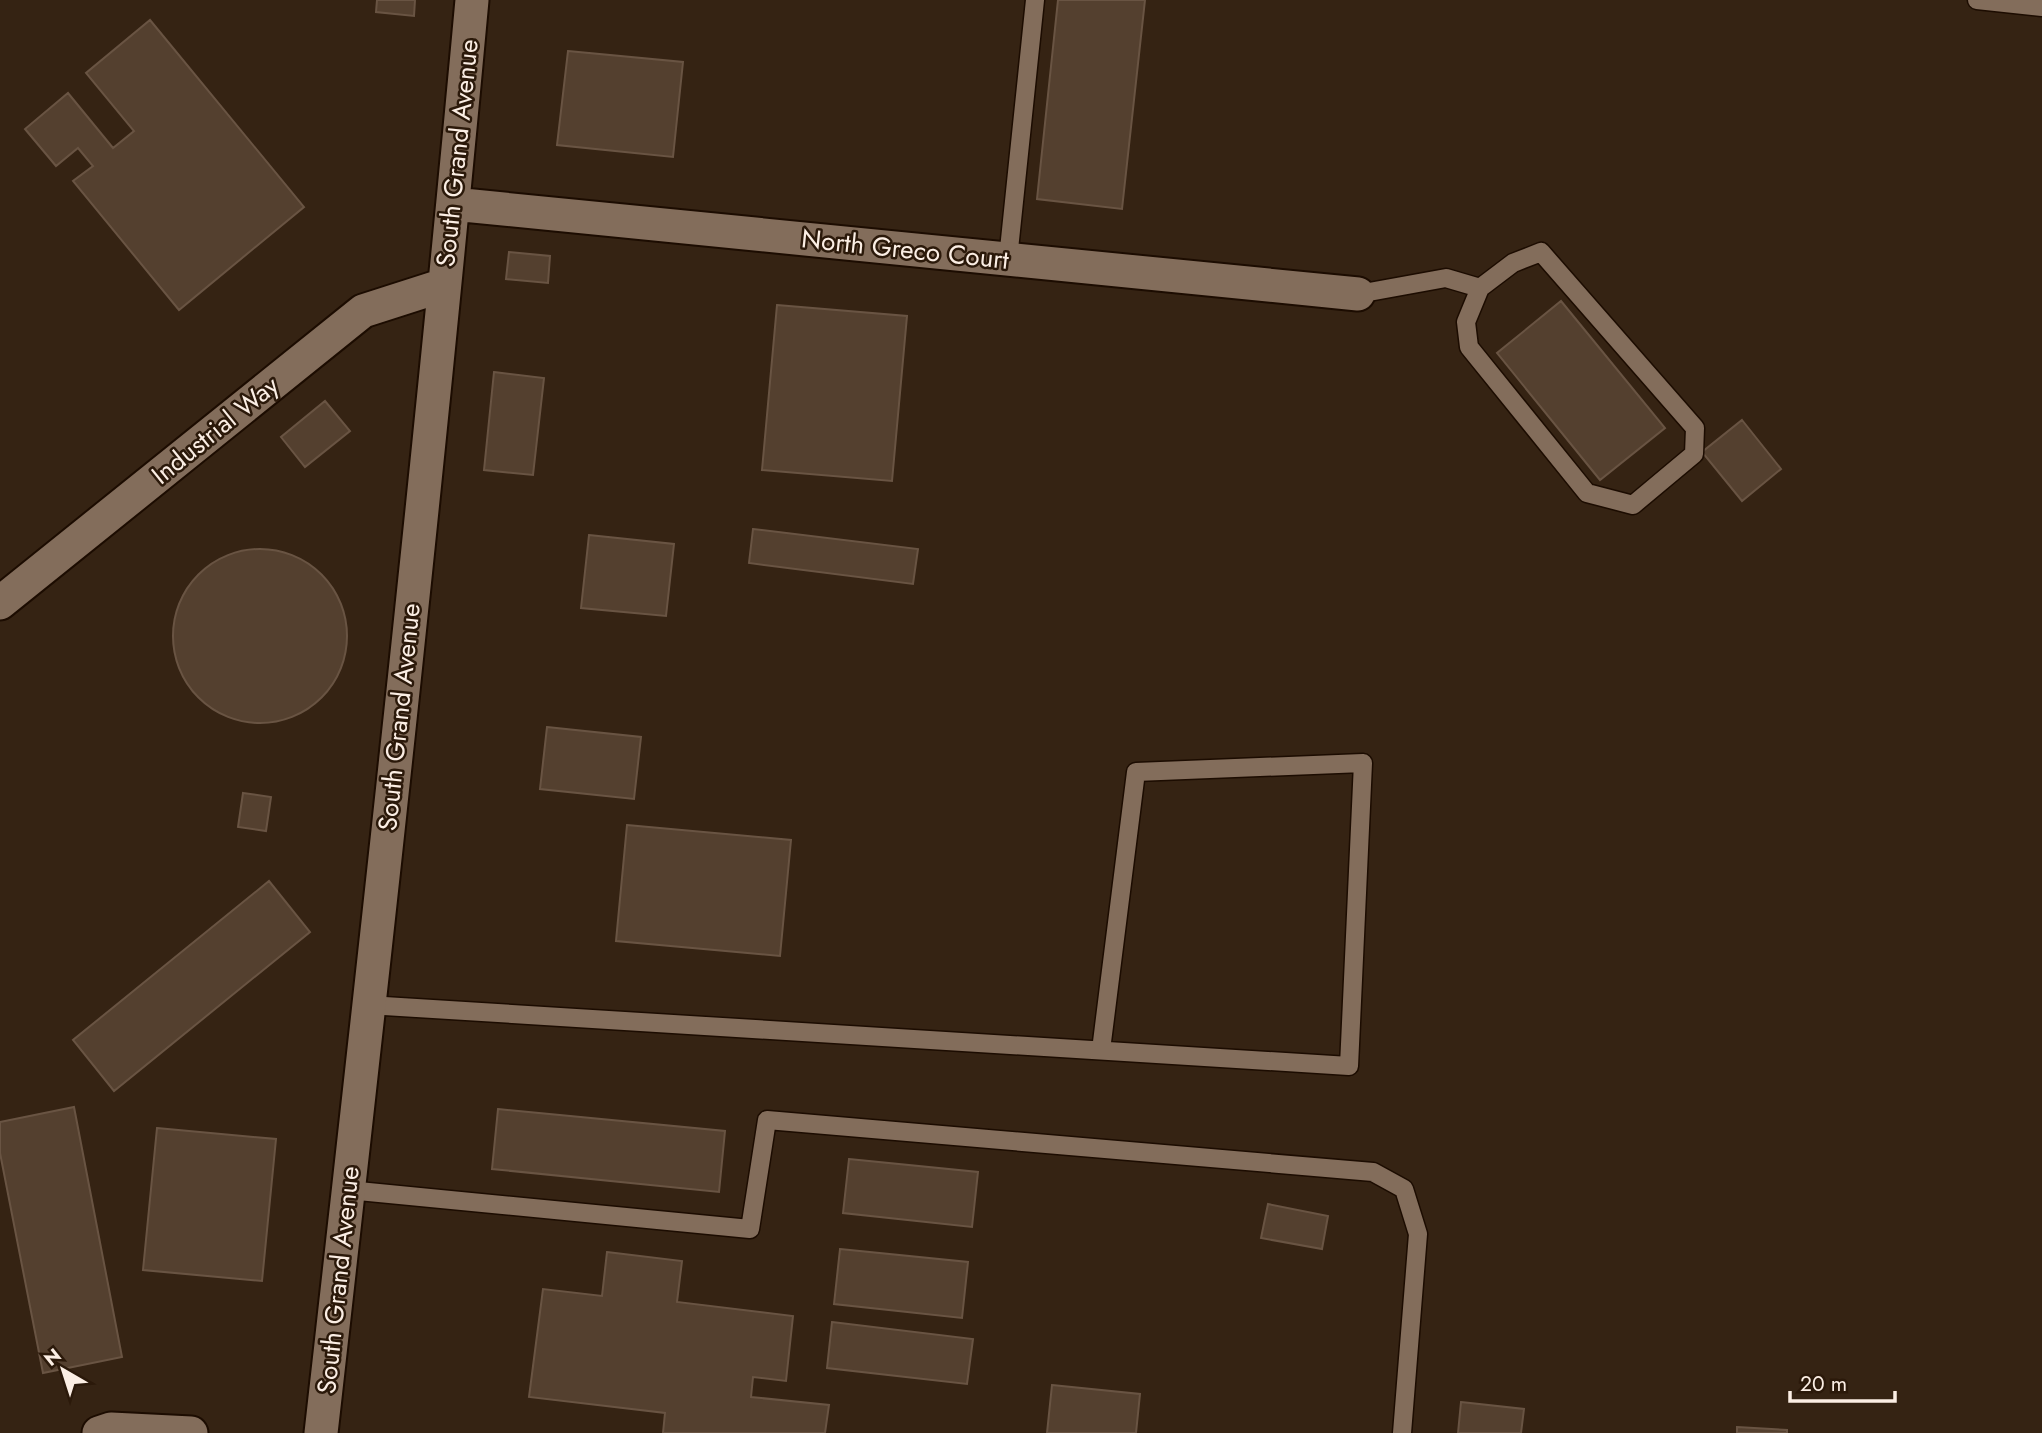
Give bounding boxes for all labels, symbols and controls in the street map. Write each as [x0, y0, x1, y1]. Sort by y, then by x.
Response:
street label: South Grand Avenue [426, 37, 488, 269]
street label: North Greco Court [799, 219, 1011, 279]
street label: Industrial Way [143, 366, 287, 493]
street label: South Grand Avenue [368, 601, 430, 833]
street label: South Grand Avenue [307, 1164, 369, 1396]
north arrow [28, 1335, 98, 1405]
text: N [38, 1342, 67, 1372]
scale bar [1790, 1360, 1895, 1404]
text: 20 m [1800, 1369, 1847, 1399]

